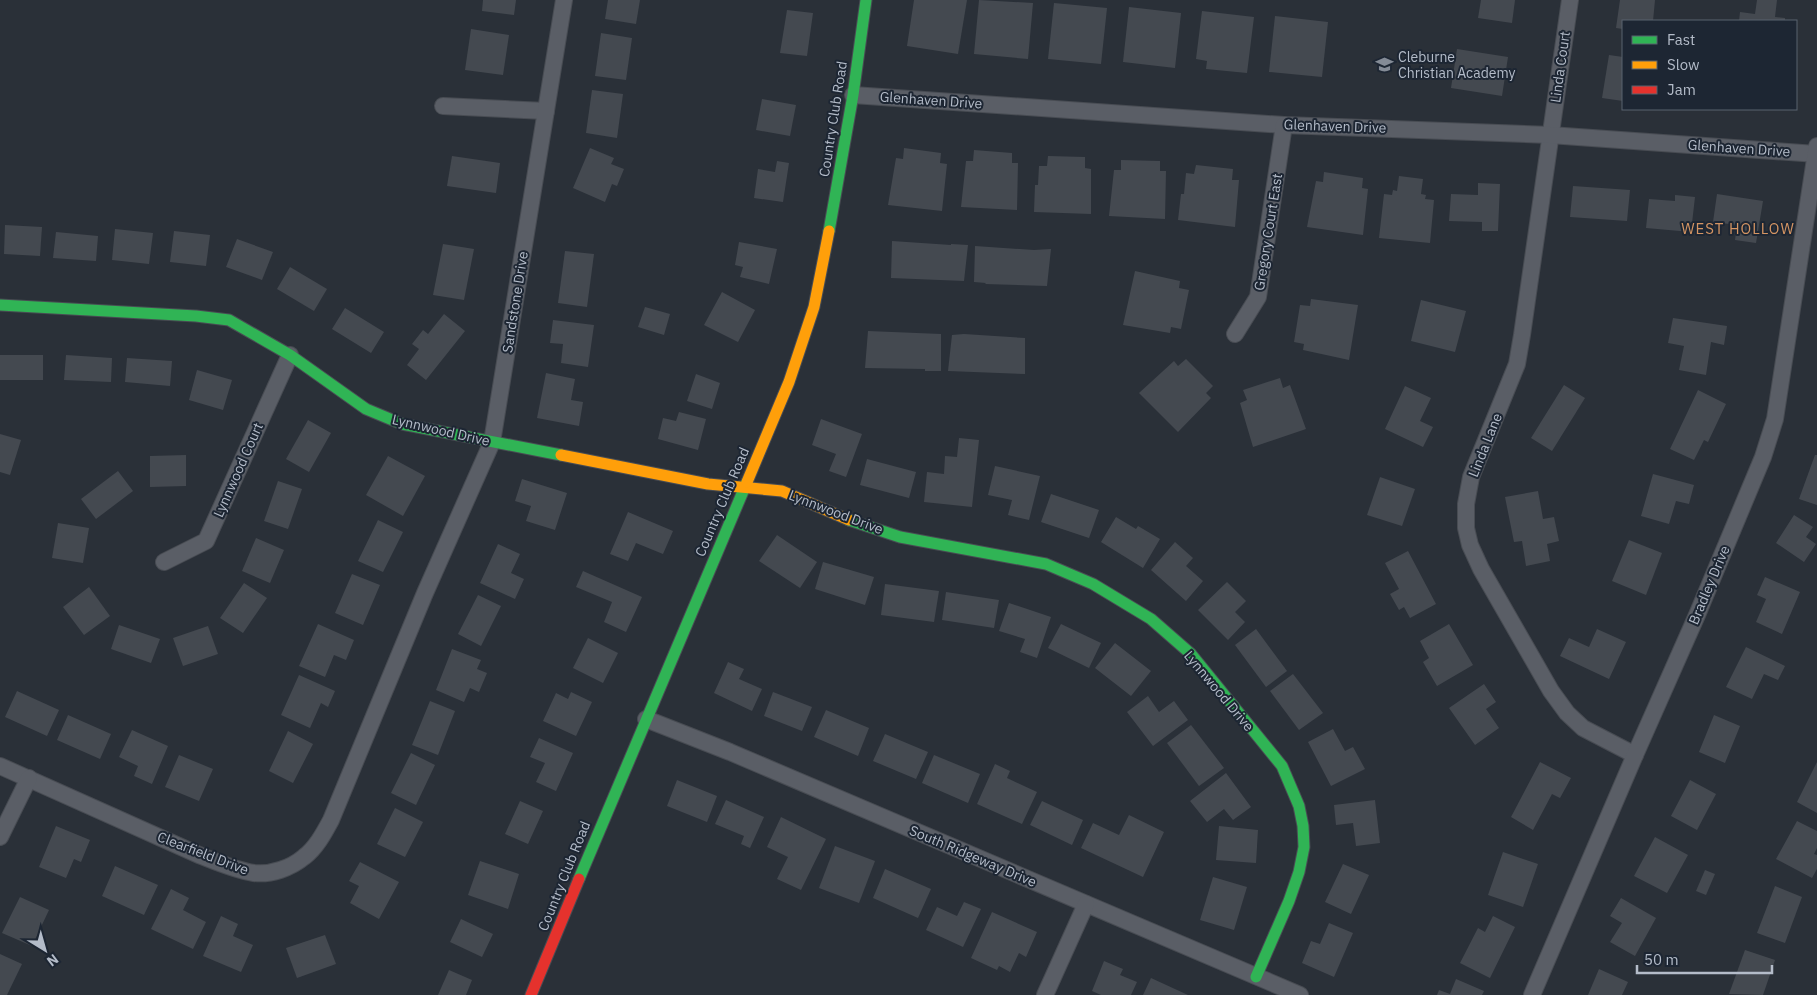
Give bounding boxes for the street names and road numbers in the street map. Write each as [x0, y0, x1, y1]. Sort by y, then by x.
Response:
street label: Linda Court [1546, 30, 1574, 104]
street label: Country Club Road [815, 60, 851, 178]
street label: Glenhaven Drive [879, 87, 983, 113]
street label: Glenhaven Drive [1283, 115, 1387, 137]
street label: Glenhaven Drive [1687, 135, 1791, 161]
street label: Gregory Court East [1250, 172, 1286, 292]
street label: Sandstone Drive [498, 250, 532, 354]
street label: Lynnwood Drive [390, 410, 492, 450]
street label: Linda Lane [1464, 410, 1506, 480]
street label: Lynnwood Court [209, 420, 267, 520]
street label: Country Club Road [691, 445, 753, 559]
street label: Lynnwood Drive [786, 486, 886, 538]
street label: Bradley Drive [1684, 543, 1734, 627]
street label: Lynnwood Drive [1180, 647, 1258, 735]
street label: Country Club Road [534, 818, 594, 934]
street label: South Ridgeway Drive [907, 821, 1040, 891]
street label: Clearfield Drive [155, 827, 251, 879]

